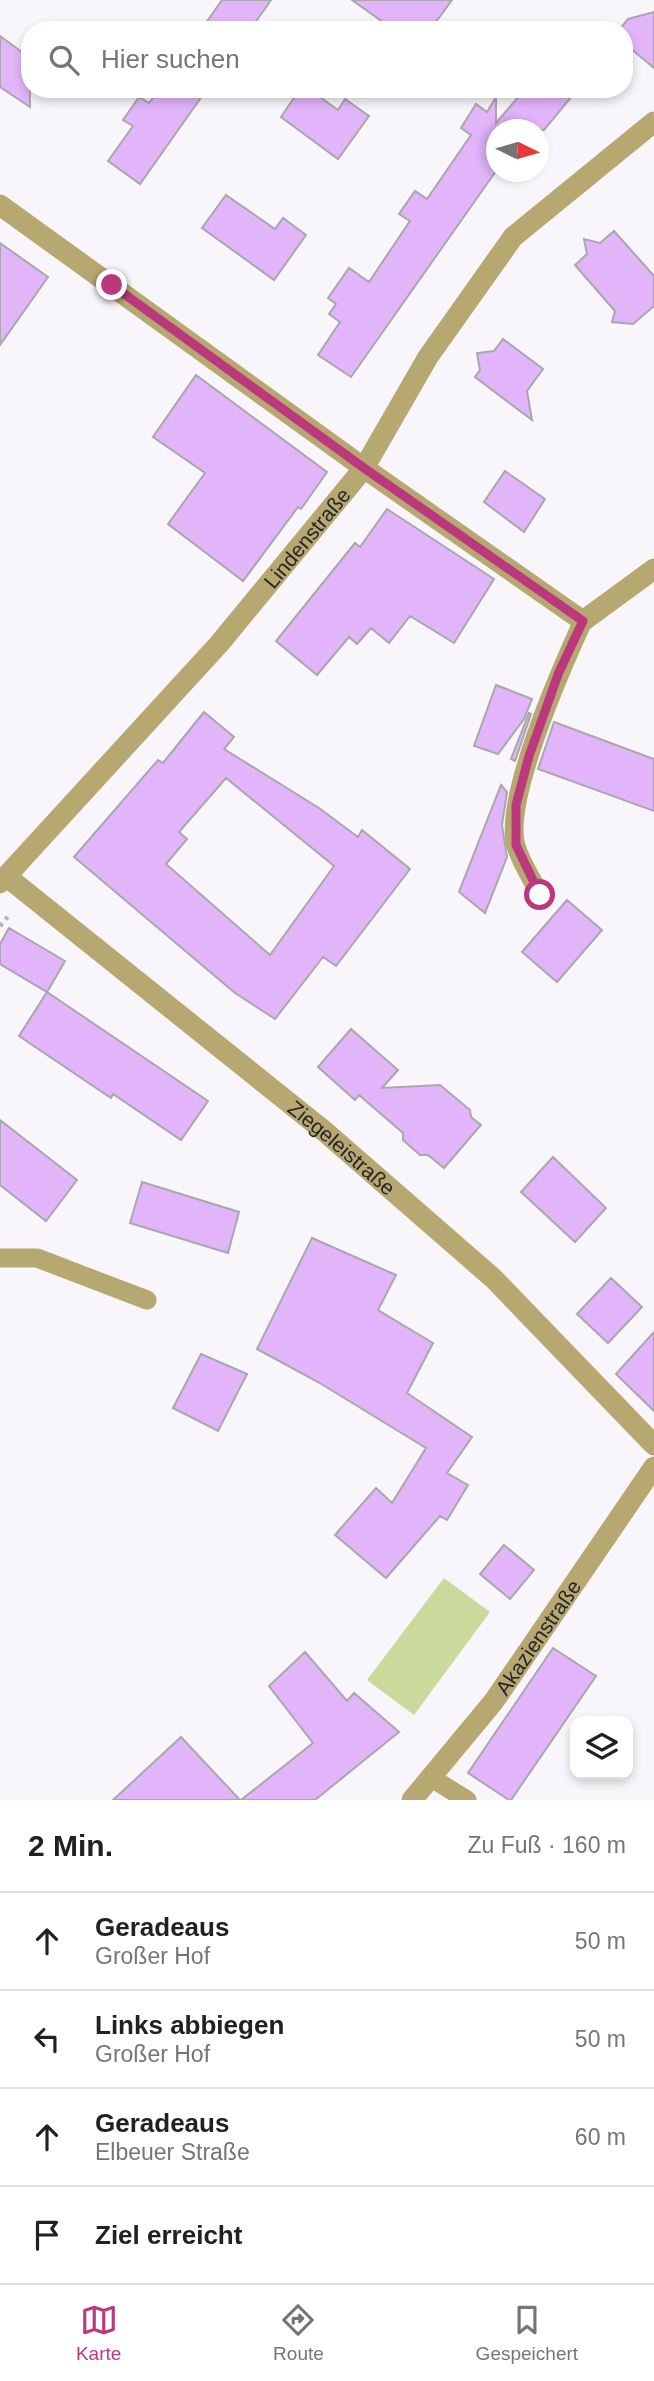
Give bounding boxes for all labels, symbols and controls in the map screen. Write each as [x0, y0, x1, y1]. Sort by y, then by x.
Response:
search box [21, 21, 633, 98]
icon: search [45, 41, 83, 79]
text: Hier suchen [101, 44, 240, 74]
north arrow [486, 119, 549, 182]
route end [96, 269, 127, 300]
street label: Lindenstraße [259, 483, 355, 592]
route start [524, 879, 555, 910]
street label: Ziegeleistraße [284, 1096, 400, 1199]
street label: Akazienstraße [490, 1575, 585, 1699]
map controls [570, 1716, 633, 1779]
button: layers [570, 1716, 633, 1779]
text: 2 Min. [28, 1829, 113, 1862]
text: Zu Fuß · 160 m [468, 1832, 626, 1858]
text: Geradeaus [95, 1912, 229, 1942]
icon: ahead [28, 1922, 66, 1960]
text: 50 m [575, 1928, 626, 1954]
text: Großer Hof [95, 1943, 210, 1969]
text: Links abbiegen [95, 2010, 284, 2040]
icon: left [28, 2020, 66, 2058]
text: 50 m [575, 2026, 626, 2052]
text: Großer Hof [95, 2041, 210, 2067]
text: Geradeaus [95, 2108, 229, 2138]
icon: ahead [28, 2118, 66, 2156]
text: 60 m [575, 2124, 626, 2150]
text: Elbeuer Straße [95, 2139, 250, 2165]
icon: arrive [28, 2216, 66, 2254]
text: Ziel erreicht [95, 2220, 242, 2250]
tab: Karte [76, 2301, 121, 2365]
tab: Route [273, 2301, 324, 2365]
tab: Gespeichert [476, 2301, 578, 2365]

